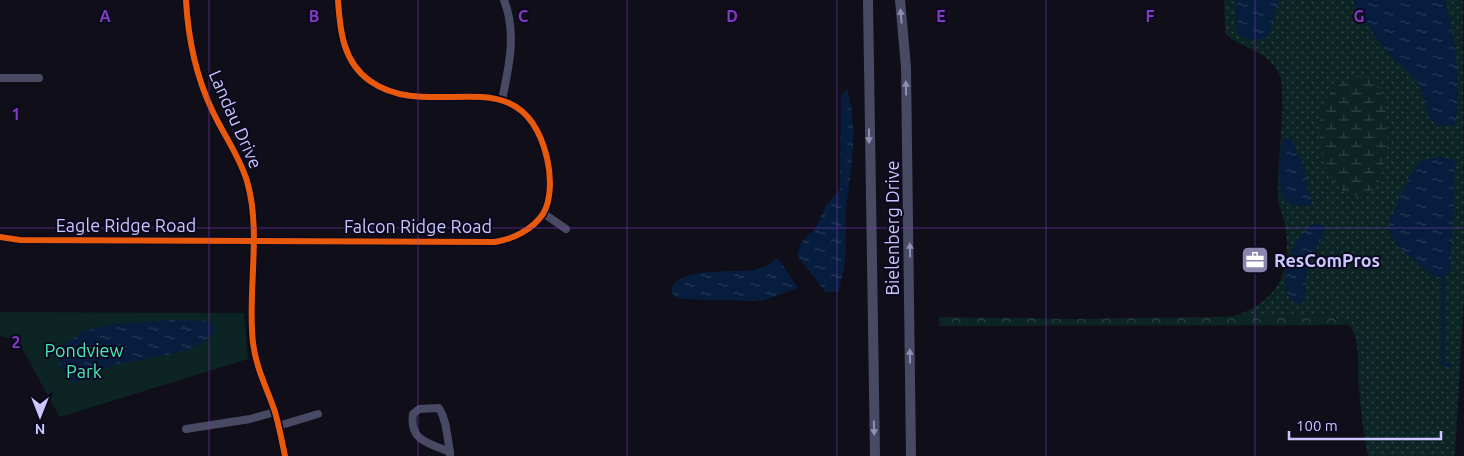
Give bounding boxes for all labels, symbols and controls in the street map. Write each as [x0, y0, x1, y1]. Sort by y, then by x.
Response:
text: A [99, 7, 111, 25]
text: B [309, 7, 319, 25]
text: C [518, 7, 528, 25]
text: D [726, 7, 738, 25]
text: E [936, 7, 946, 25]
text: F [1146, 7, 1155, 25]
text: G [1353, 7, 1365, 25]
one-way arrow [897, 8, 905, 24]
street label: Landau Drive [205, 67, 267, 171]
one-way arrow [902, 79, 910, 95]
text: 1 [11, 105, 21, 123]
one-way arrow [865, 128, 873, 144]
street label: Bielenberg Drive [882, 161, 902, 295]
street label: Eagle Ridge Road [56, 215, 196, 235]
street label: Falcon Ridge Road [344, 216, 492, 236]
one-way arrow [906, 242, 914, 258]
office icon: ResComPros [1240, 245, 1270, 275]
place label: ResComPros [1274, 250, 1380, 270]
text: 2 [11, 333, 21, 351]
park label: Pondview Park [45, 340, 124, 381]
one-way arrow [905, 347, 913, 363]
north arrow [15, 391, 65, 441]
scale bar [1289, 408, 1442, 440]
text: 100 m [1296, 417, 1338, 434]
one-way arrow [871, 420, 879, 436]
text: N [35, 421, 45, 437]

